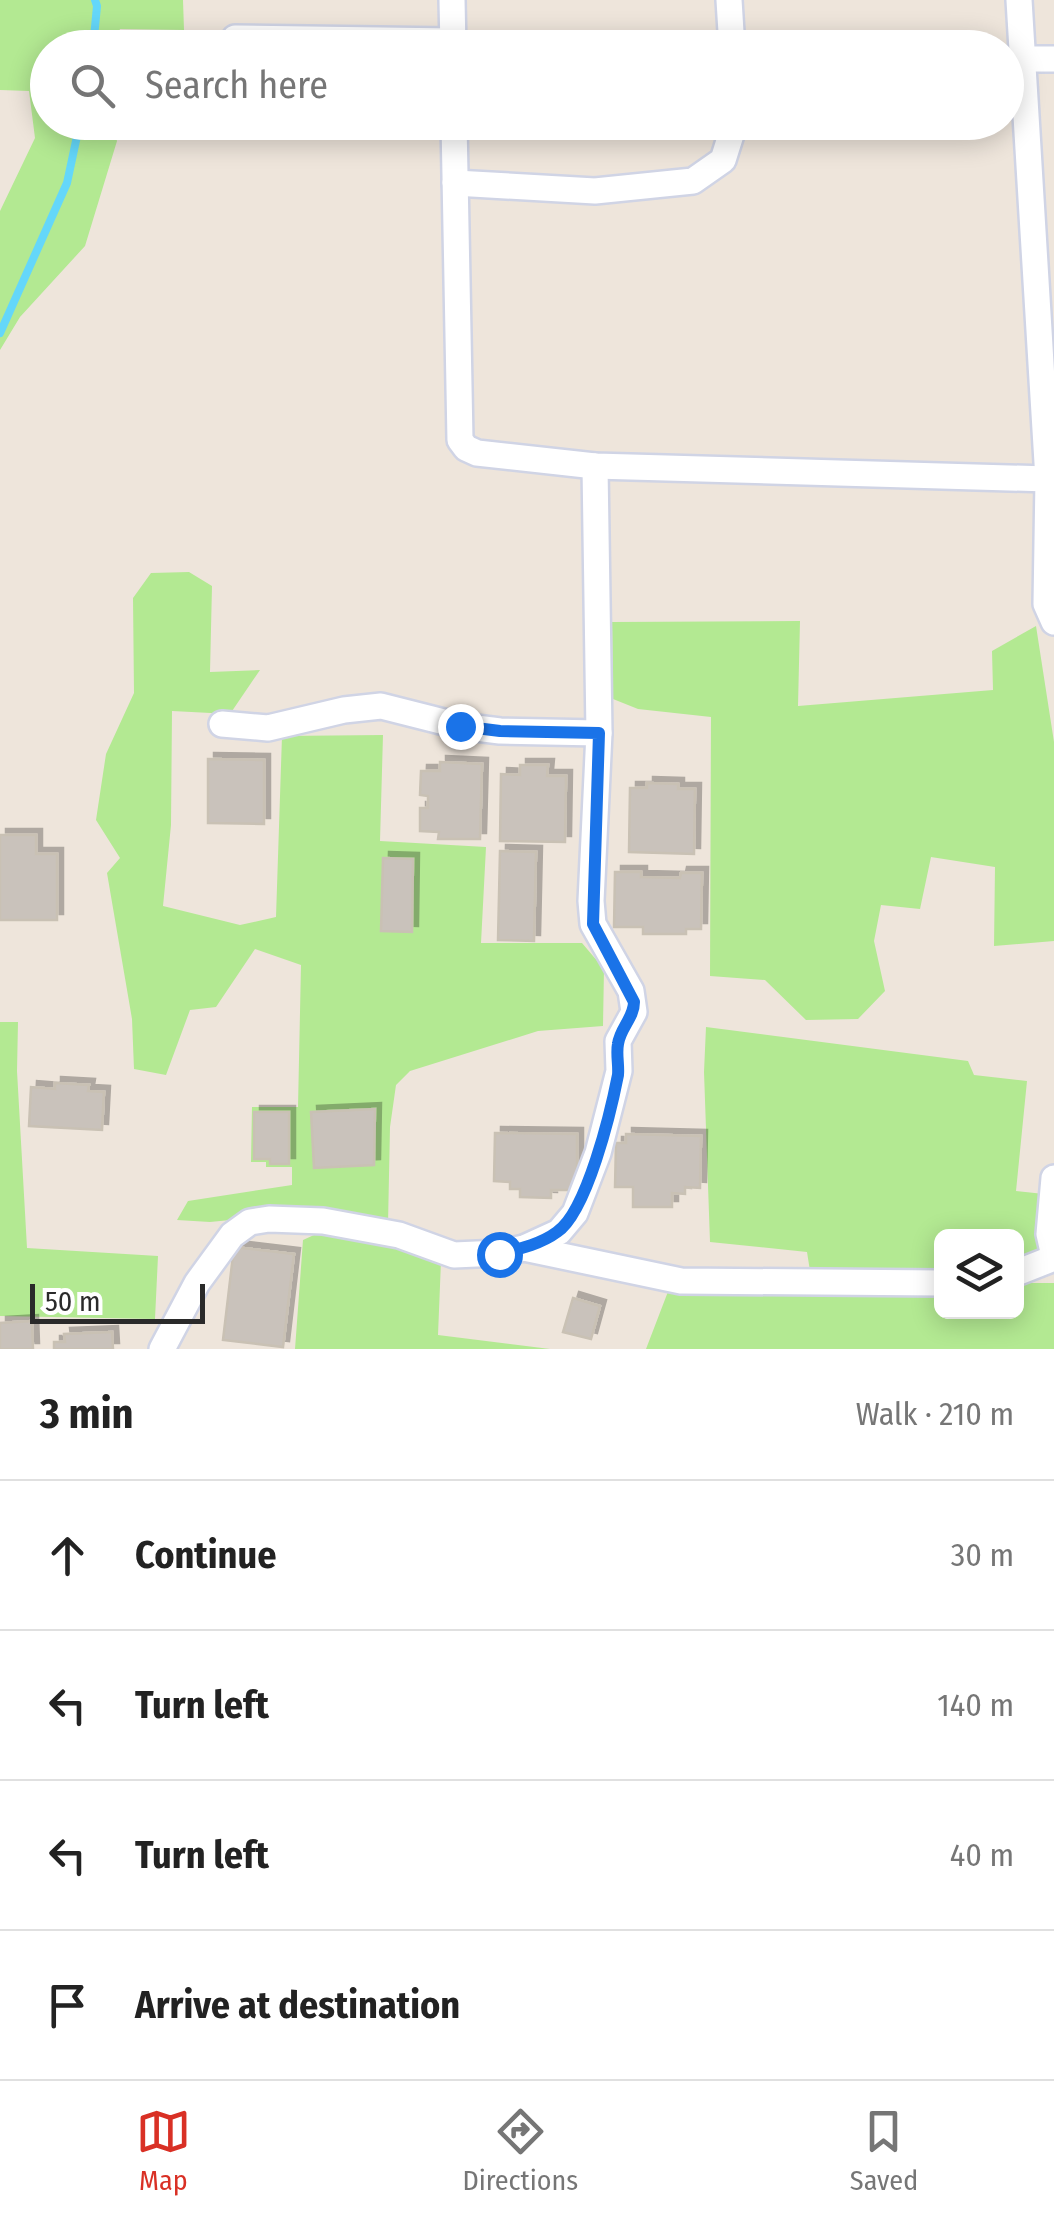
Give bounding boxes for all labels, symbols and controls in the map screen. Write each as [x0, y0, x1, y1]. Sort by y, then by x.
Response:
search box [30, 30, 1024, 140]
icon: search [65, 58, 120, 113]
text: Search here [145, 62, 328, 108]
route end [438, 704, 484, 750]
map controls [934, 1229, 1024, 1319]
button: layers [934, 1229, 1024, 1319]
route start [477, 1232, 523, 1278]
scale bar [30, 1279, 205, 1324]
text: 50 m [45, 1285, 101, 1318]
text: 3 min [40, 1389, 134, 1439]
text: Walk · 210 m [856, 1395, 1014, 1433]
icon: ahead [40, 1528, 95, 1583]
text: Continue [135, 1532, 276, 1578]
text: 30 m [951, 1536, 1014, 1574]
icon: left [40, 1678, 95, 1733]
text: Turn left [135, 1682, 269, 1728]
text: 140 m [937, 1686, 1014, 1724]
icon: left [40, 1828, 95, 1883]
text: Turn left [135, 1832, 269, 1878]
text: 40 m [950, 1836, 1014, 1874]
icon: arrive [40, 1978, 95, 2033]
text: Arrive at destination [135, 1982, 460, 2028]
tab: Map [136, 2104, 191, 2197]
tab: Directions [462, 2104, 578, 2197]
tab: Saved [850, 2104, 918, 2197]

